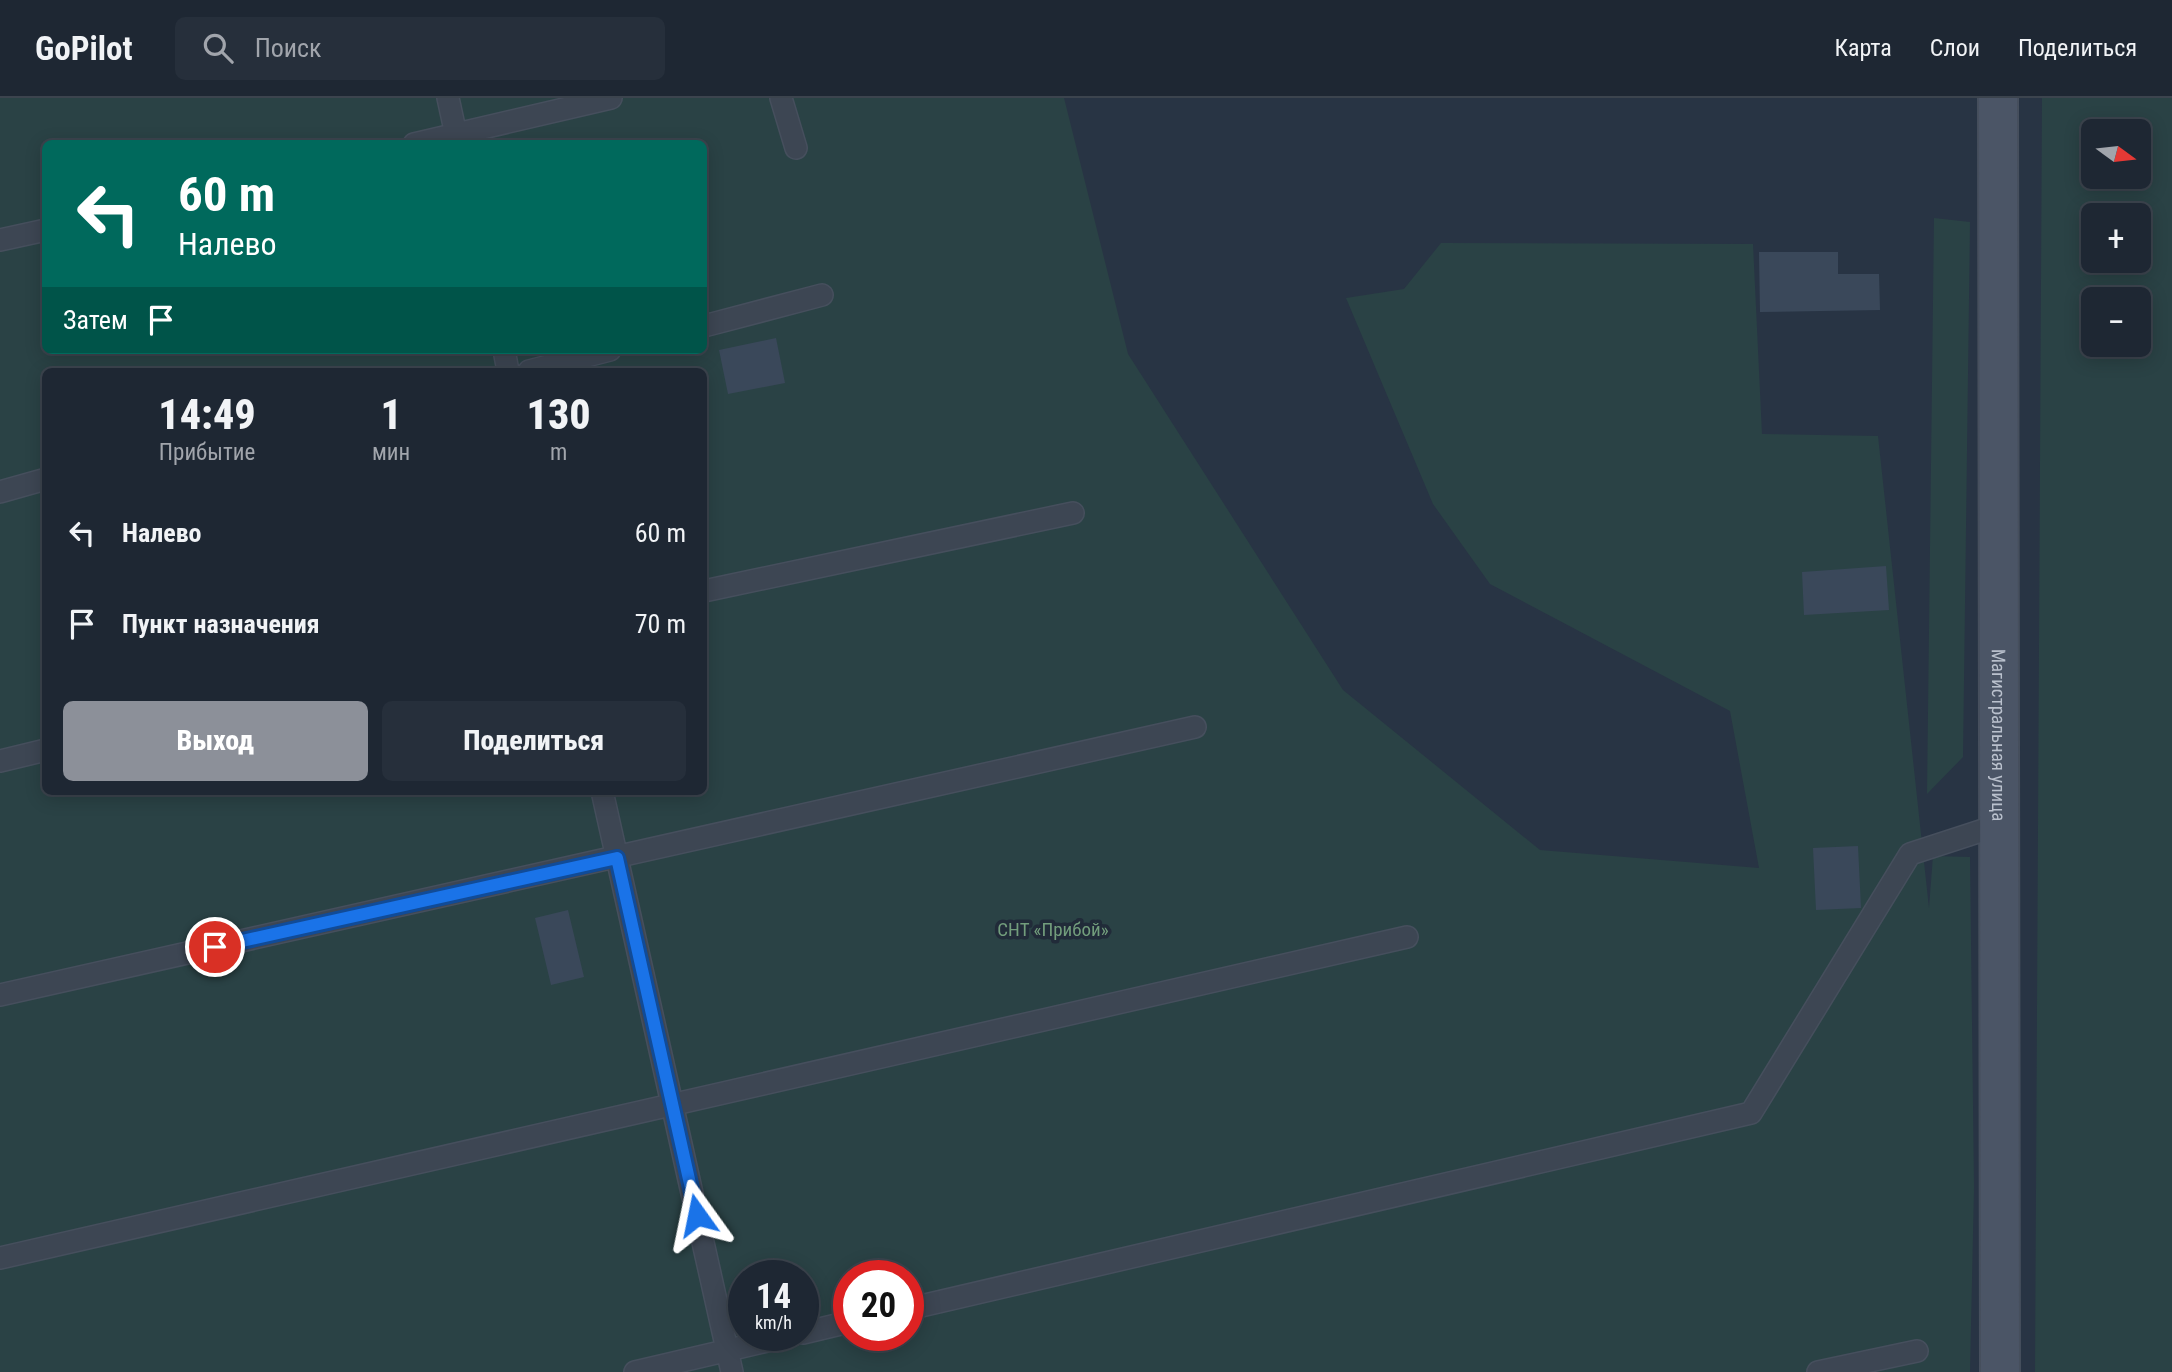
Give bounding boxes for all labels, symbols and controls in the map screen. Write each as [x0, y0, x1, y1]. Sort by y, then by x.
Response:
search box [175, 17, 665, 80]
text: GoPilot [35, 29, 133, 68]
icon: search [199, 29, 237, 67]
text: Поиск [255, 33, 322, 63]
text: Карта [1834, 34, 1892, 62]
text: Слои [1930, 34, 1980, 62]
text: Поделиться [2018, 34, 2137, 62]
north arrow [2081, 119, 2151, 189]
map controls [2081, 119, 2151, 357]
text: 60 m [178, 166, 275, 223]
icon: left [63, 168, 154, 259]
button: + [2081, 203, 2151, 273]
text: Налево [178, 225, 277, 263]
button: − [2081, 287, 2151, 357]
icon: arrive [142, 301, 180, 339]
text: Затем [63, 305, 128, 335]
text: 14:49 [158, 390, 256, 439]
text: 1 [380, 390, 402, 439]
text: 130 [527, 390, 591, 439]
text: Прибытие [159, 439, 255, 466]
text: мин [372, 439, 410, 466]
text: m [550, 439, 567, 466]
icon: left [63, 514, 101, 552]
text: Налево [122, 518, 202, 548]
text: 60 m [635, 518, 686, 548]
icon: arrive [63, 605, 101, 643]
text: Пункт назначения [122, 609, 320, 639]
text: 70 m [635, 609, 686, 639]
street label: Магистральная улица [1987, 649, 2011, 821]
button: Выход [63, 701, 368, 781]
button: Поделиться [382, 701, 686, 781]
pin [185, 917, 245, 977]
park label: СНТ «Прибой» [997, 918, 1109, 941]
icon: arrive [196, 928, 234, 966]
position arrow [660, 1178, 734, 1252]
speed limit sign: 20 [833, 1260, 924, 1351]
text: 14 [756, 1276, 791, 1317]
text: km/h [755, 1312, 792, 1333]

